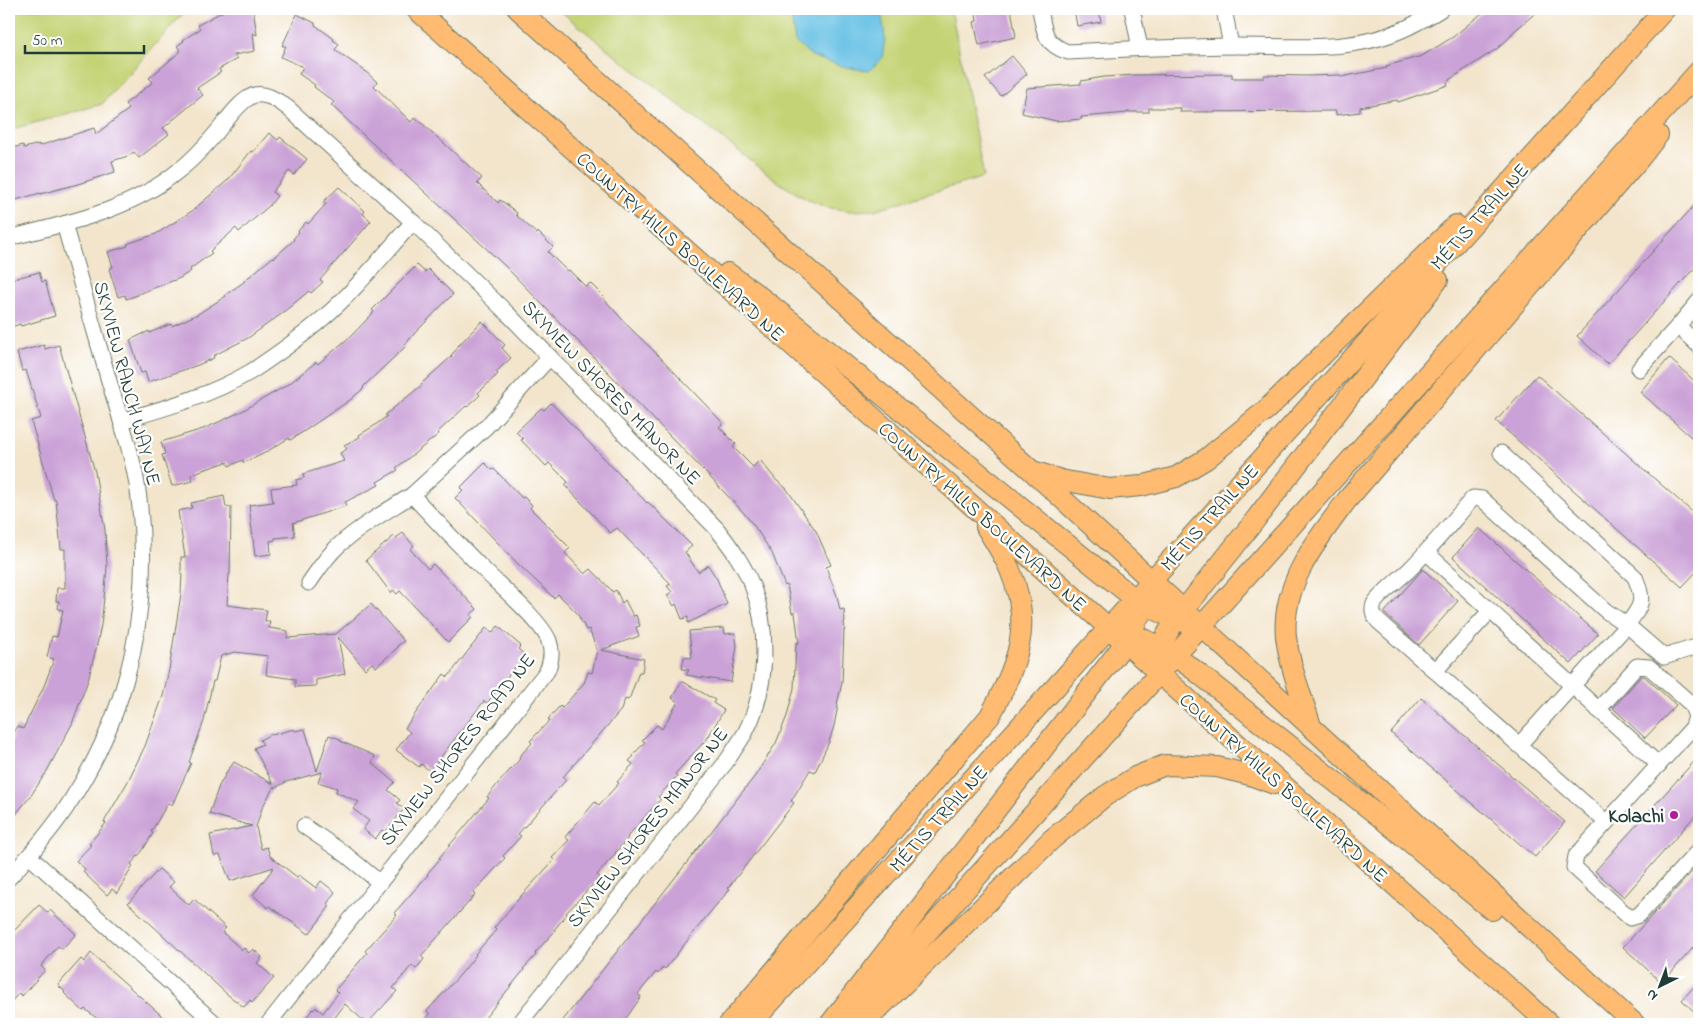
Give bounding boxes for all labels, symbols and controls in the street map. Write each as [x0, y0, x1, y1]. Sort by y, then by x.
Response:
scale bar [25, 22, 144, 54]
text: 50 m [32, 30, 63, 52]
street label: COUNTRY HILLS BOULEVARD NE [568, 146, 790, 350]
street label: MÉTIS TRAIL NE [1425, 158, 1537, 278]
street label: SKYVIEW RANCH WAY NE [84, 278, 167, 489]
street label: SKYVIEW SHORES MANOR NE [514, 295, 707, 493]
street label: COUNTRY HILLS BOULEVARD NE [870, 416, 1092, 620]
street label: MÉTIS TRAIL NE [1155, 459, 1267, 579]
street label: SKYVIEW SHORES ROAD NE [374, 648, 544, 853]
street label: COUNTRY HILLS BOULEVARD NE [1171, 687, 1393, 891]
street label: SKYVIEW SHORES MANOR NE [561, 722, 737, 935]
street label: MÉTIS TRAIL NE [884, 760, 996, 880]
place label: Kolachi [1608, 803, 1664, 832]
marker: Kolachi [1668, 809, 1680, 821]
north arrow [1636, 960, 1686, 1010]
text: N [1642, 984, 1663, 1006]

